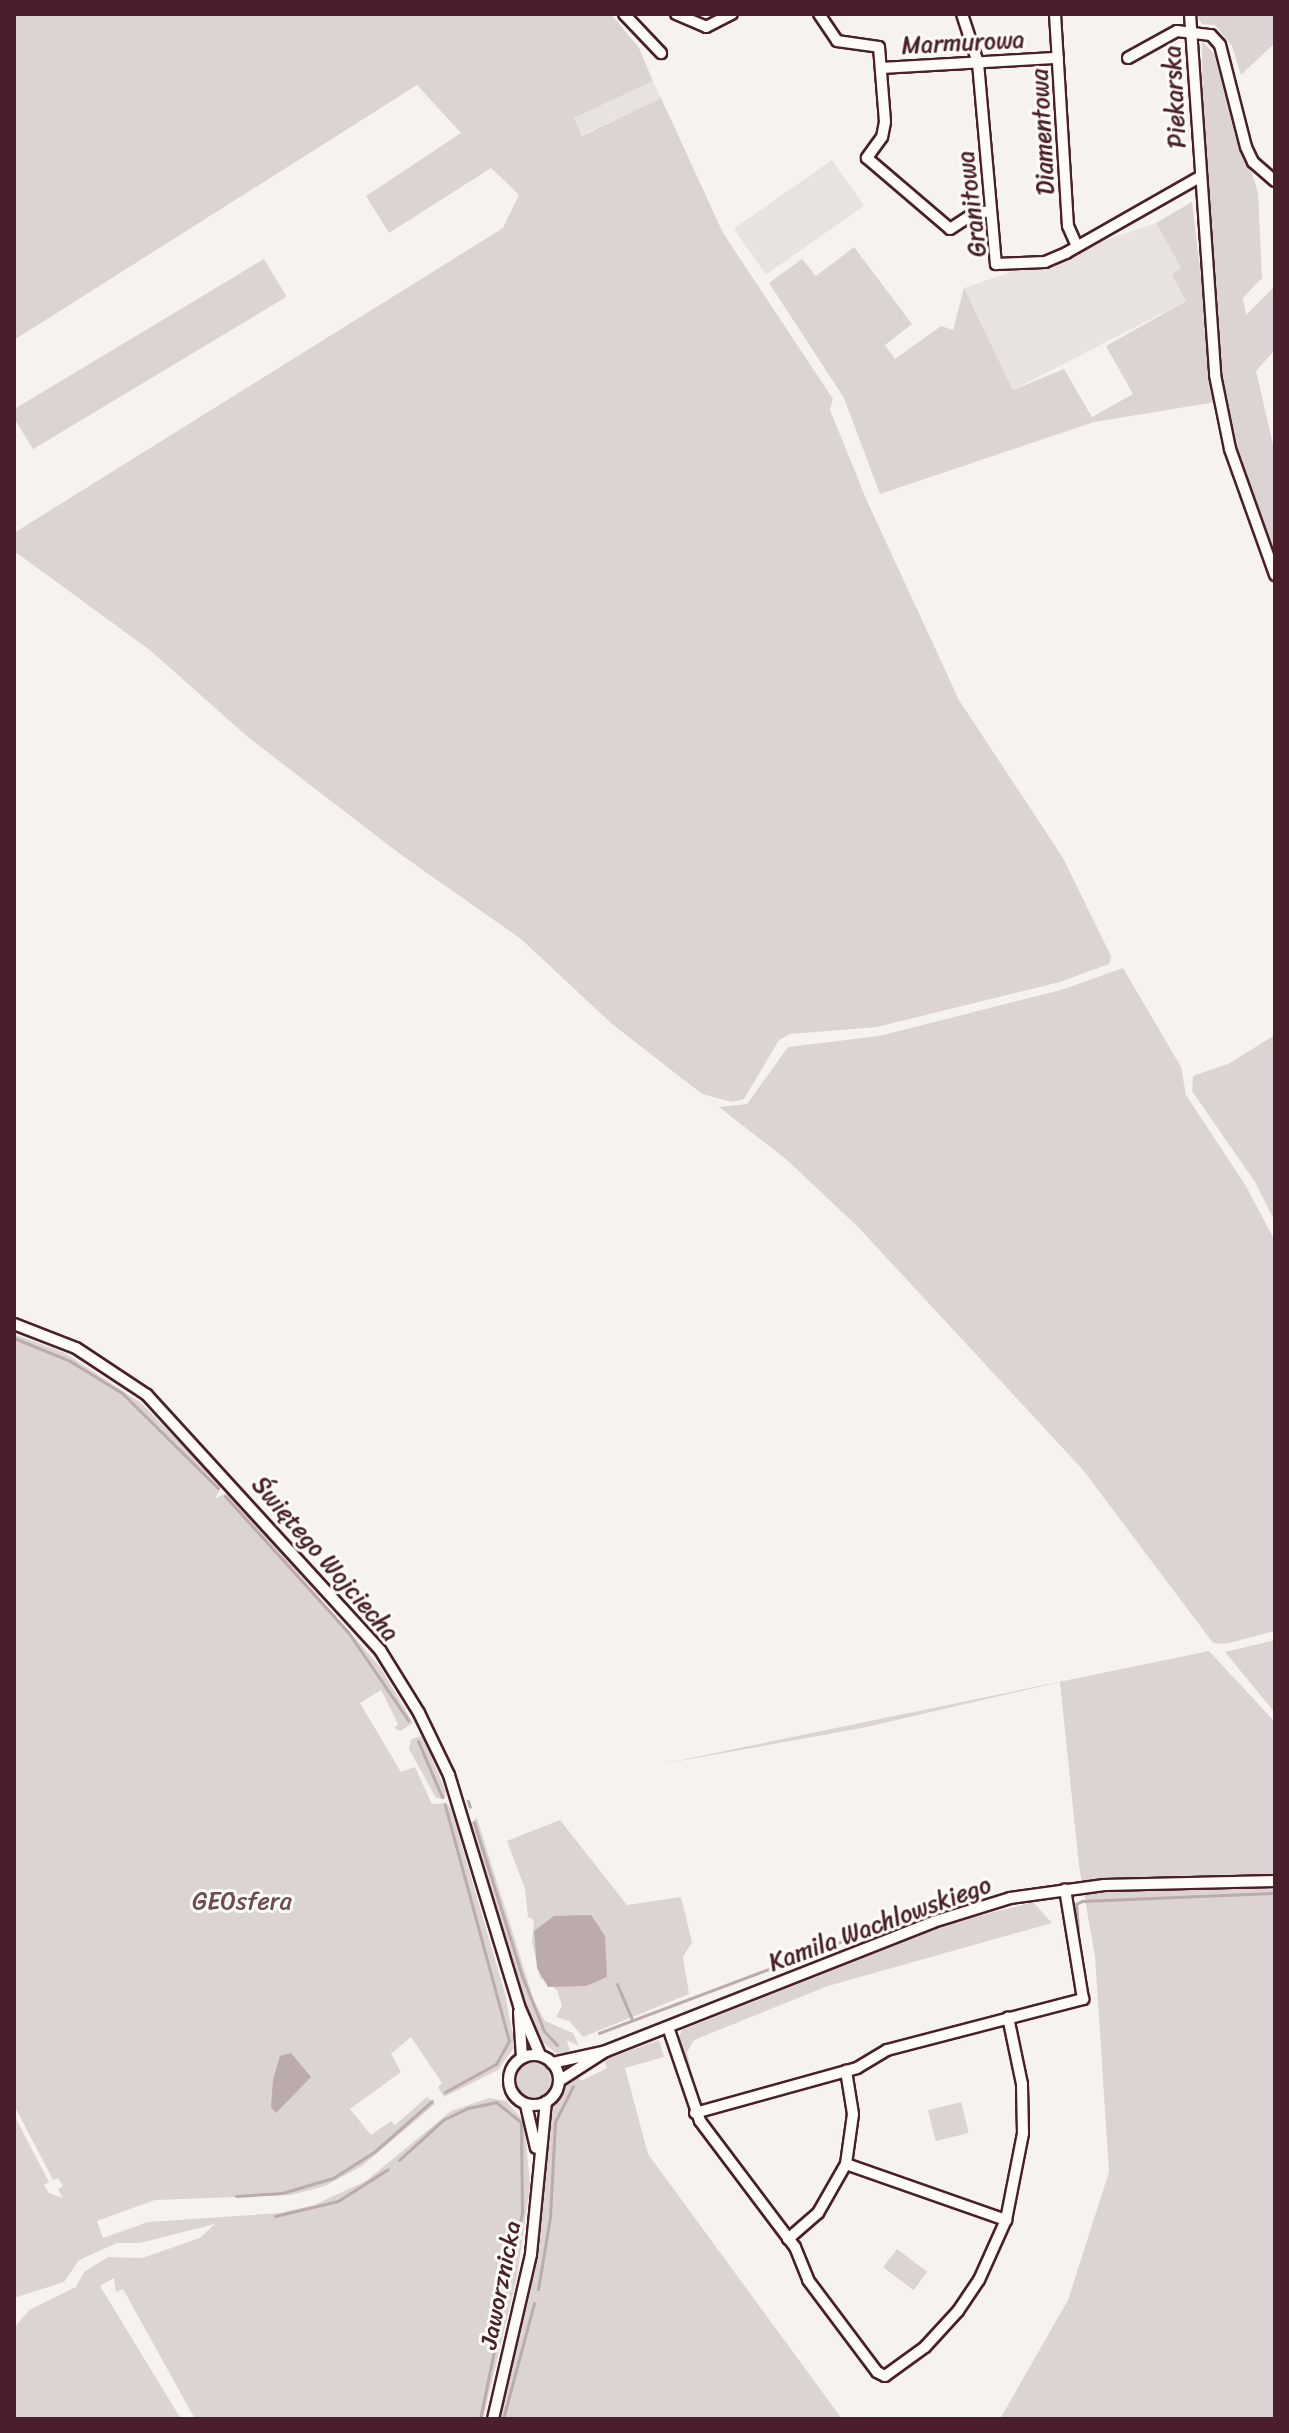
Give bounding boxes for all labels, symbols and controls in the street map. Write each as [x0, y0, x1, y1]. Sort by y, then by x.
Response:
street label: Marmurowa [901, 25, 1025, 61]
street label: Piekarska [1158, 45, 1192, 149]
street label: Diamentowa [1025, 68, 1061, 196]
street label: Granitowa [951, 149, 993, 259]
street label: Świętego Wojciecha [246, 1471, 404, 1647]
street label: Kamila Wachlowskiego [765, 1870, 995, 1978]
park label: GEOsfera [192, 1888, 292, 1916]
street label: Jaworznicka [474, 2219, 528, 2351]

